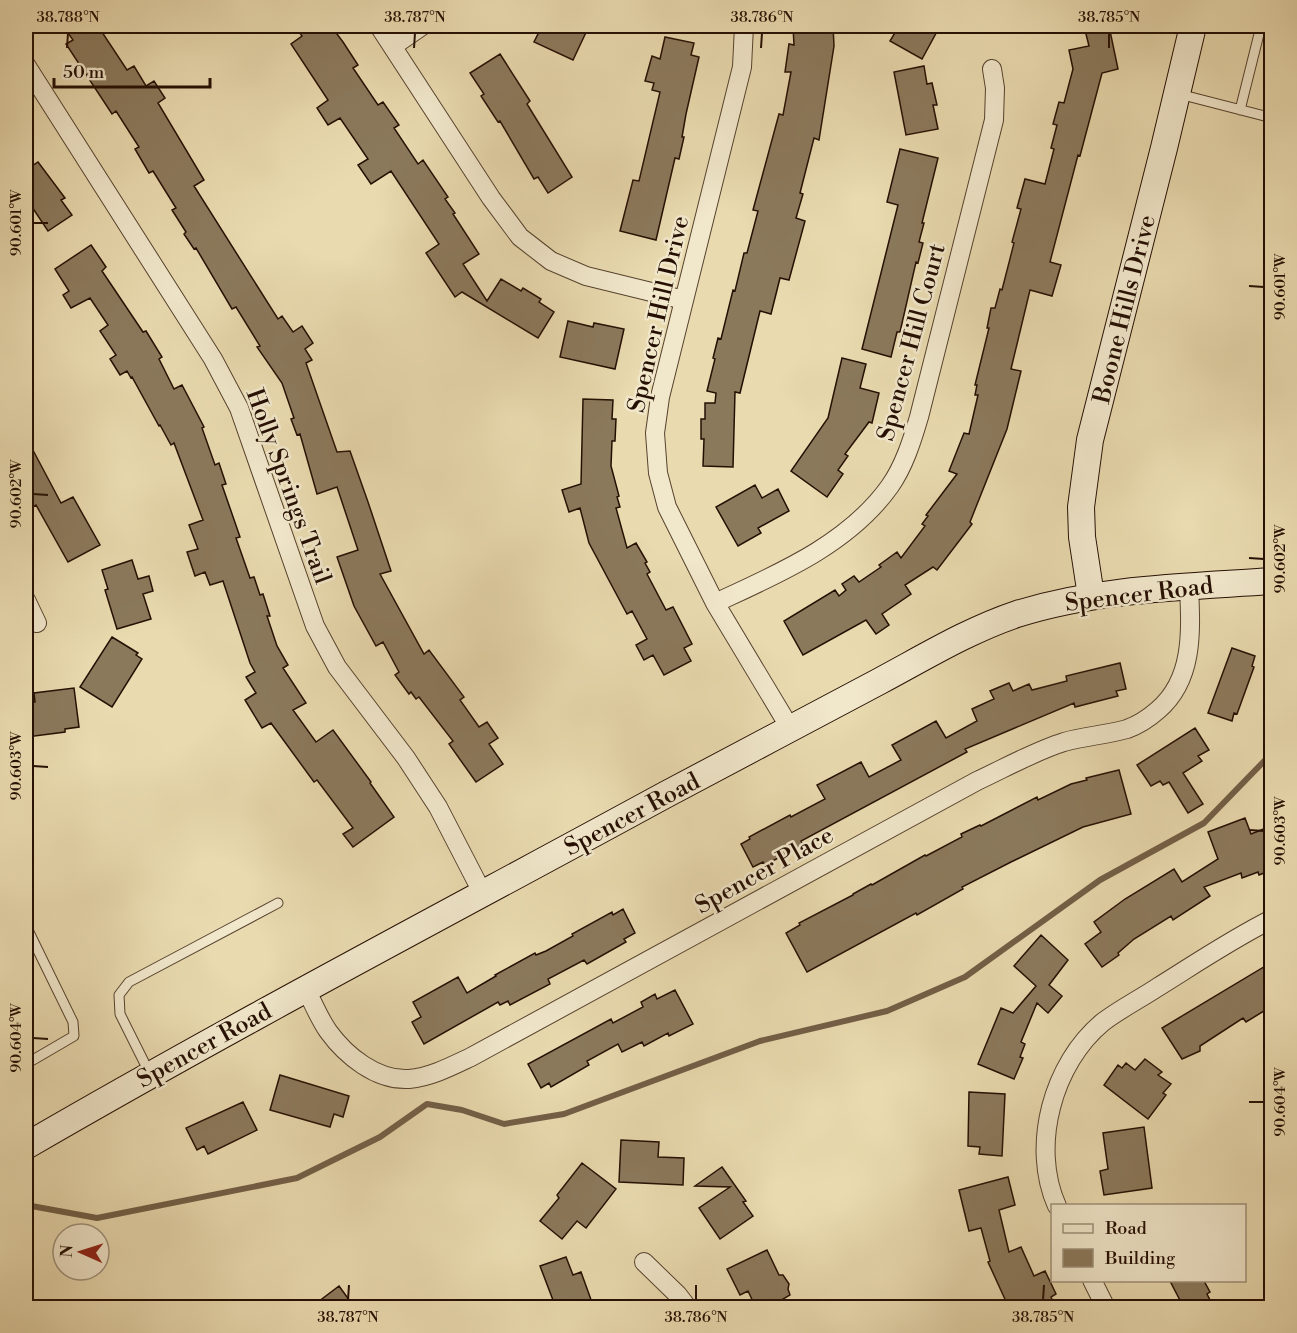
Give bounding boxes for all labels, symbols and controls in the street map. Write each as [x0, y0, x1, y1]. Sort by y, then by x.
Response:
text: 38.788°N [36, 8, 100, 27]
text: 38.787°N [384, 8, 446, 27]
text: 38.786°N [730, 8, 794, 27]
text: 38.785°N [1078, 8, 1140, 27]
scale bar [54, 51, 210, 89]
text: 50 m [63, 61, 105, 84]
text: 90.601°W [7, 189, 26, 256]
street label: Boone Hills Drive [1087, 212, 1163, 408]
street label: Spencer Hill Drive [622, 213, 696, 416]
street label: Spencer Hill Court [871, 240, 953, 444]
text: 90.601°W [1271, 253, 1290, 320]
street label: Holly Springs Trail [239, 385, 337, 588]
text: 90.602°W [7, 459, 26, 528]
text: 90.602°W [1271, 524, 1290, 593]
street label: Spencer Road [1063, 571, 1215, 619]
text: 90.603°W [7, 731, 26, 800]
street label: Spencer Road [560, 766, 706, 863]
text: 90.603°W [1271, 796, 1290, 865]
street label: Spencer Place [690, 821, 839, 921]
street label: Spencer Road [132, 996, 277, 1095]
text: 90.604°W [7, 1003, 26, 1073]
text: 90.604°W [1271, 1067, 1290, 1137]
legend [1051, 1204, 1246, 1282]
text: Road [1105, 1217, 1148, 1240]
north arrow [51, 1222, 111, 1282]
text: N [57, 1244, 77, 1258]
text: Building [1104, 1247, 1176, 1270]
text: 38.787°N [317, 1308, 379, 1327]
text: 38.786°N [664, 1308, 728, 1327]
text: 38.785°N [1012, 1308, 1074, 1327]

